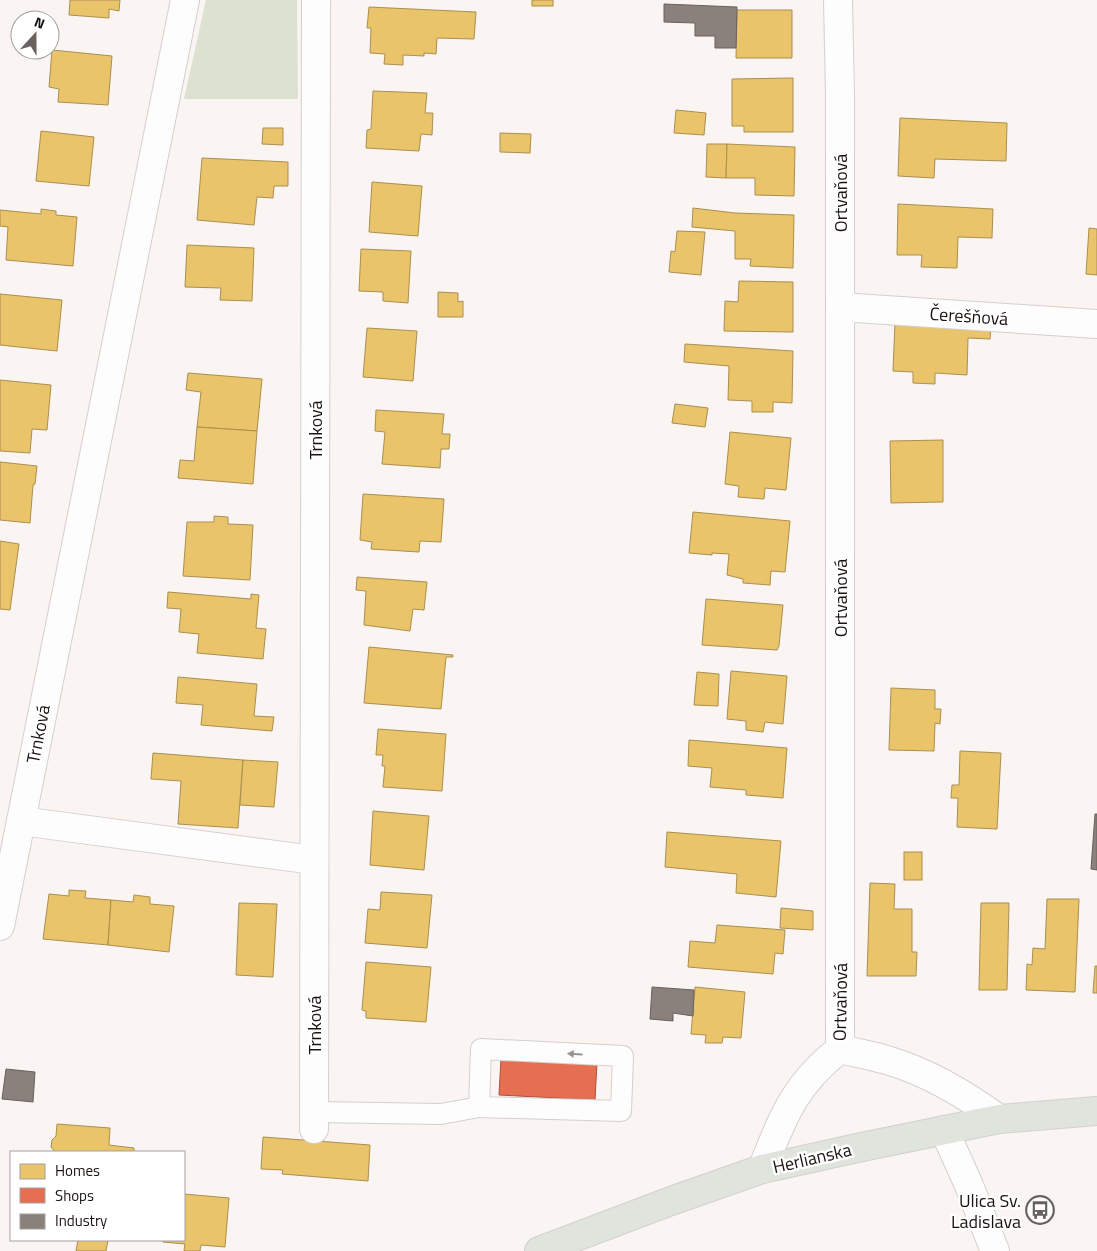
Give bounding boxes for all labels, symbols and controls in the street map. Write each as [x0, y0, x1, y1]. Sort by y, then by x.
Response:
north arrow [10, 10, 60, 60]
text: N [32, 11, 48, 34]
street label: Ortvaňová [827, 154, 854, 232]
street label: Čerešňová [929, 300, 1009, 332]
street label: Trnková [302, 400, 329, 460]
street label: Ortvaňová [827, 559, 854, 637]
street label: Trnková [19, 702, 57, 766]
street label: Ortvaňová [826, 963, 854, 1041]
street label: Trnková [301, 995, 328, 1055]
one-way arrow [567, 1049, 583, 1057]
street label: Herlianska [770, 1136, 854, 1180]
legend [10, 1151, 185, 1241]
text: Homes [55, 1159, 100, 1182]
text: Shops [55, 1184, 94, 1207]
place label: Ulica Sv. Ladislava [951, 1187, 1021, 1235]
bus stop icon: Ulica Sv. Ladislava [1025, 1195, 1055, 1225]
text: Industry [55, 1209, 107, 1232]

